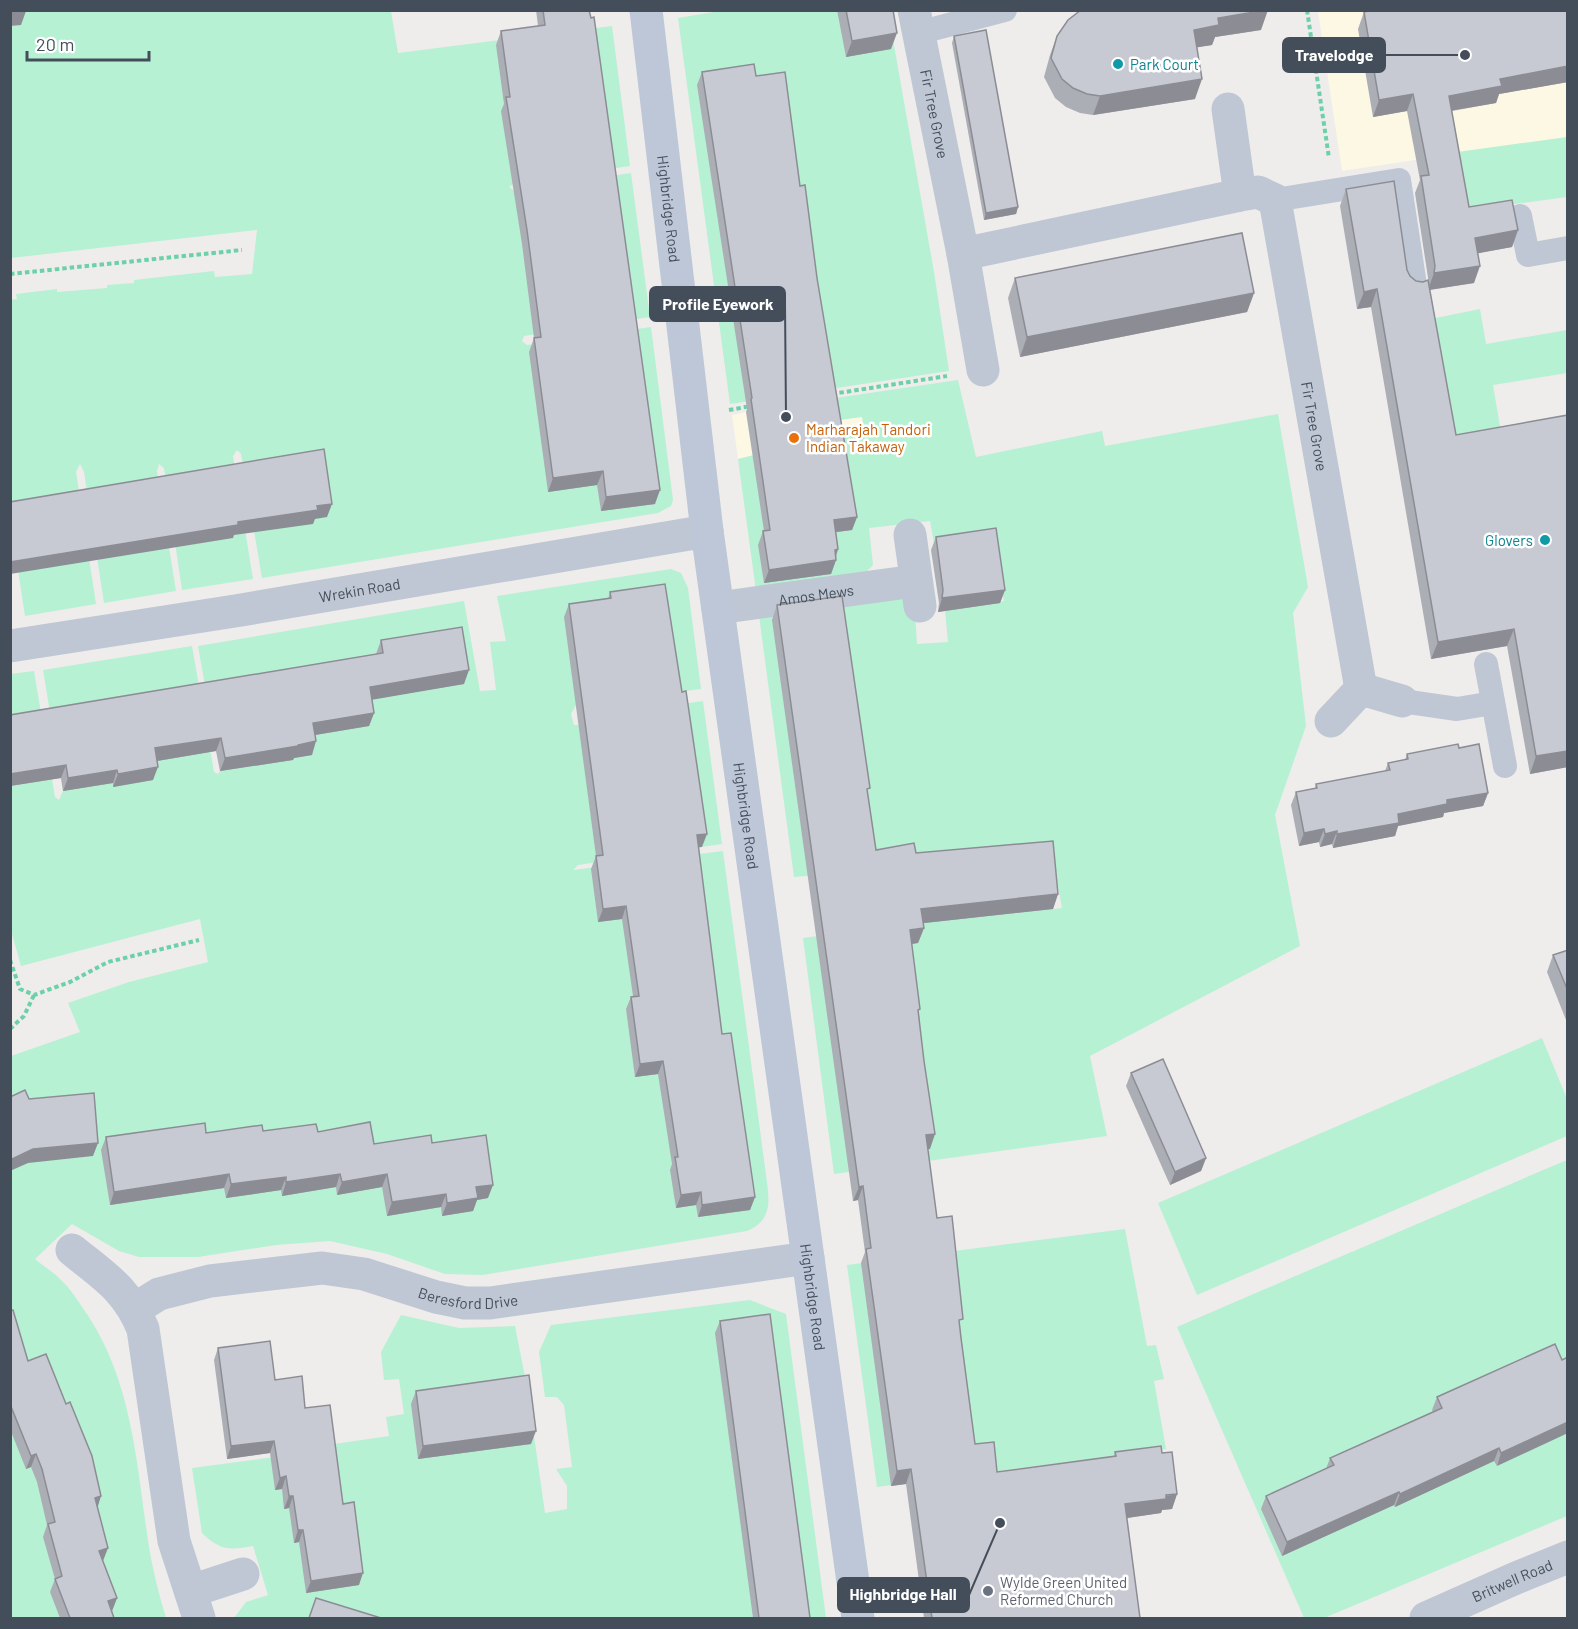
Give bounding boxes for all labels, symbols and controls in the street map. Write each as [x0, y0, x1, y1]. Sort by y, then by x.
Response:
scale bar [27, 24, 148, 62]
text: 20 m [36, 33, 74, 55]
callout: Travelodge [1283, 38, 1385, 72]
text: Travelodge [1295, 45, 1374, 64]
place label: Park Court [1130, 55, 1199, 73]
marker: Park Court [1111, 57, 1125, 71]
street label: Fir Tree Grove [917, 68, 953, 160]
street label: Highbridge Road [654, 154, 684, 263]
callout: Profile Eyework [650, 287, 785, 321]
text: Profile Eyework [662, 294, 774, 313]
street label: Fir Tree Grove [1298, 380, 1331, 472]
place label: Marharajah Tandori Indian Takaway [806, 420, 931, 455]
marker: Marharajah Tandori Indian Takaway [787, 431, 801, 445]
place label: Glovers [1485, 531, 1533, 549]
marker: Glovers [1538, 533, 1552, 547]
street label: Wrekin Road [318, 574, 401, 606]
street label: Amos Mews [777, 580, 855, 609]
street label: Highbridge Road [730, 761, 763, 870]
street label: Highbridge Road [797, 1243, 830, 1352]
street label: Beresford Drive [416, 1283, 519, 1312]
street label: Britwell Road [1469, 1555, 1555, 1605]
place label: Wylde Green United Reformed Church [1000, 1573, 1127, 1608]
callout: Highbridge Hall [838, 1578, 969, 1612]
text: Highbridge Hall [849, 1584, 957, 1603]
marker: Wylde Green United Reformed Church [981, 1584, 995, 1598]

